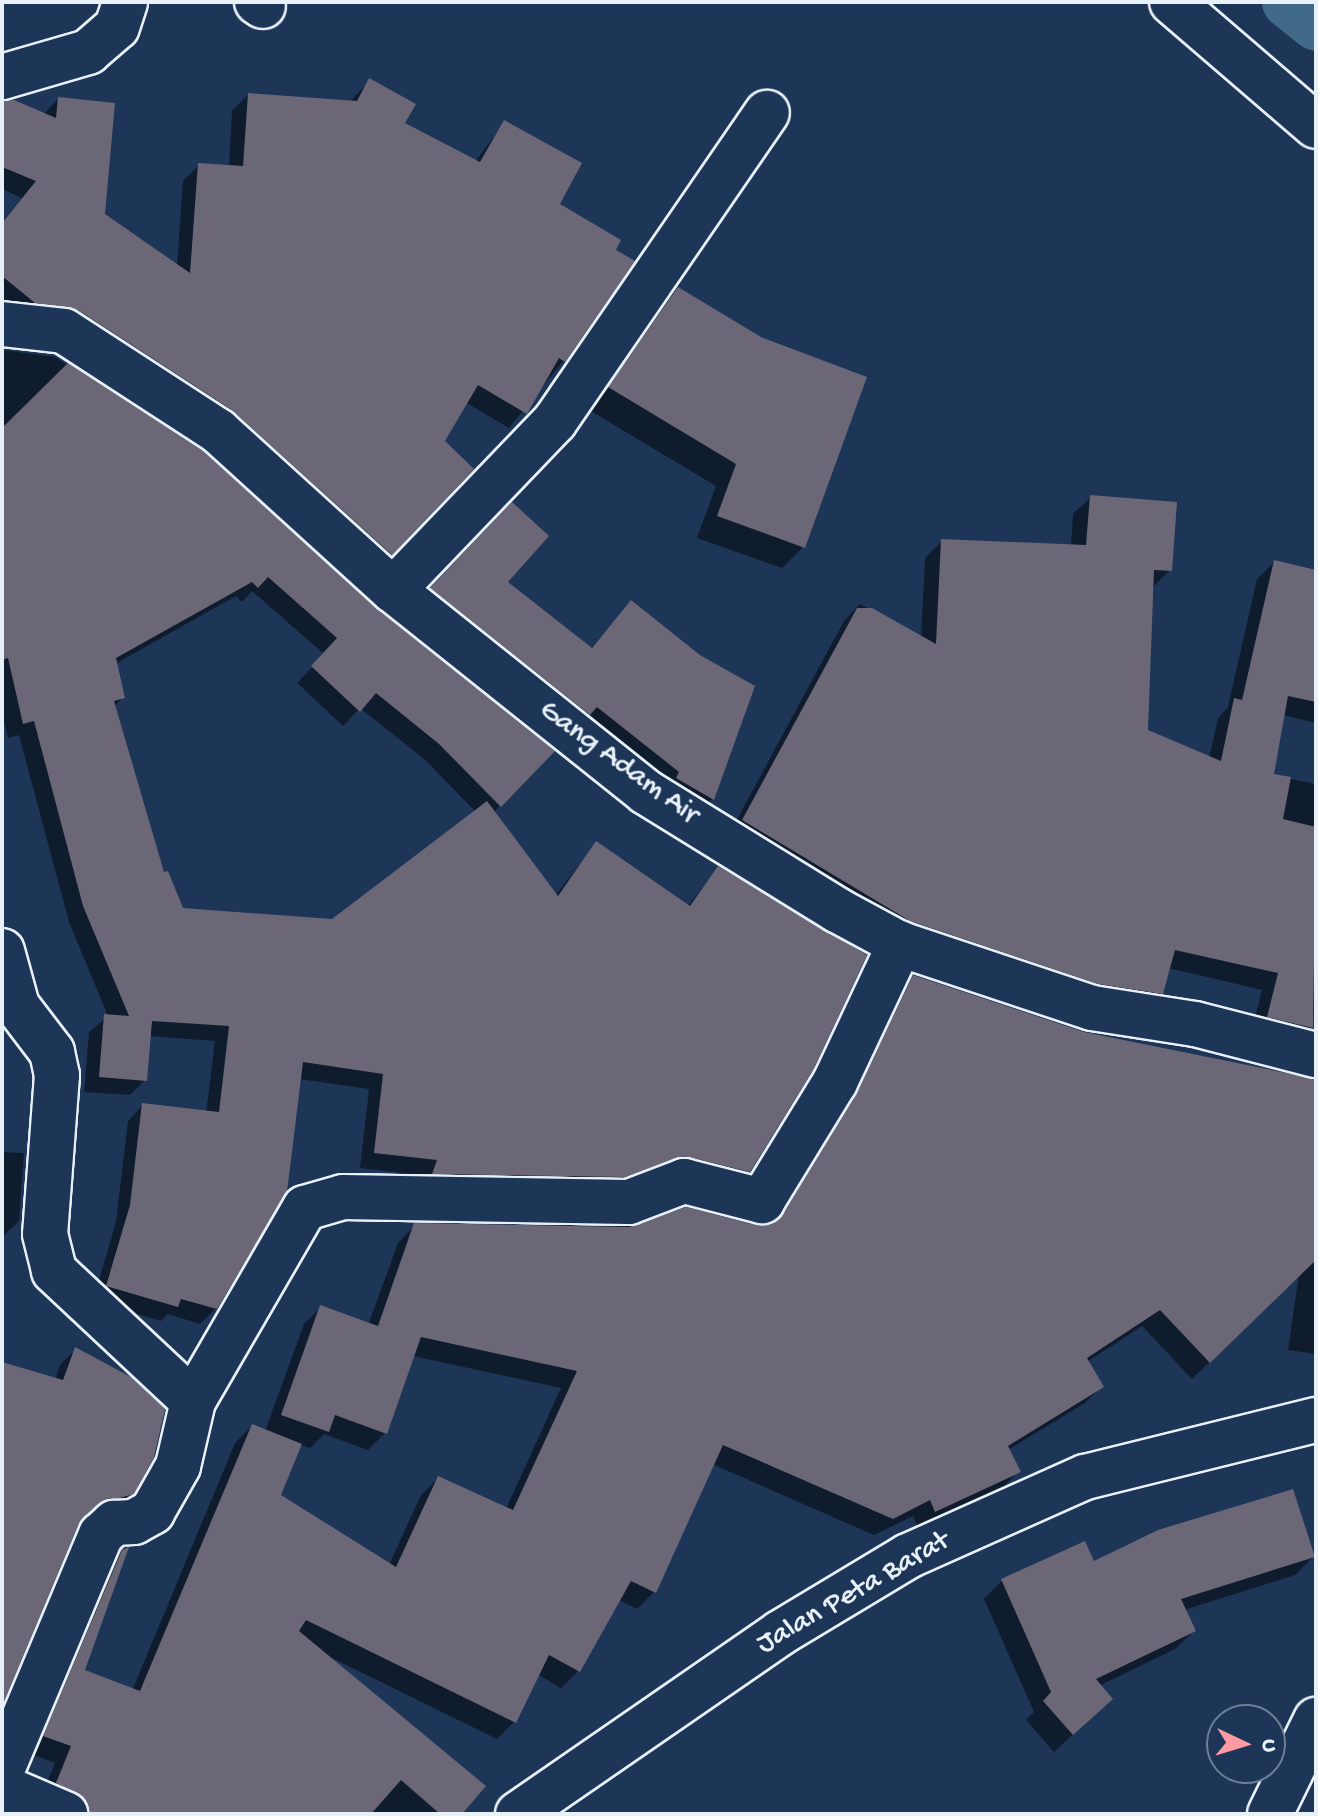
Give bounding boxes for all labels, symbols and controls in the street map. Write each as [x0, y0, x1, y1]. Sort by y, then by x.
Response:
street label: Gang Adam Air [531, 694, 705, 834]
street label: Jalan Peta Barat [751, 1524, 957, 1664]
north arrow [1206, 1704, 1286, 1784]
text: U [1255, 1738, 1281, 1753]

